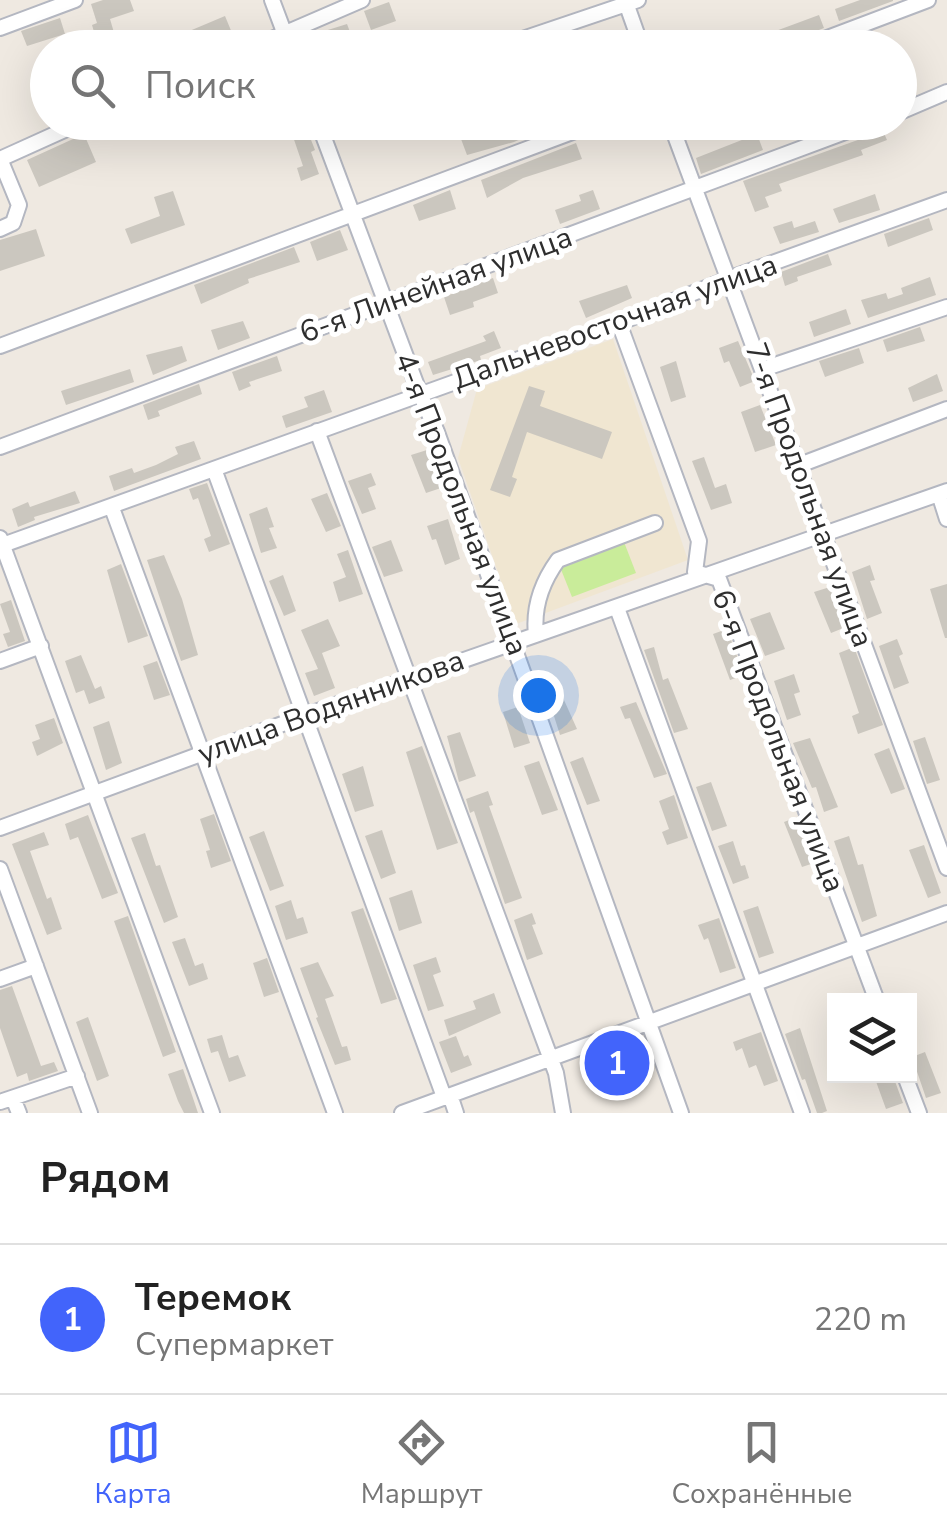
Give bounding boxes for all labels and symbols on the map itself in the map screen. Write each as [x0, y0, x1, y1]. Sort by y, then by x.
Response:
street label: 6-я Линейная улица [294, 217, 578, 353]
street label: Дальневосточная улица [447, 244, 783, 400]
street label: 7-я Продольная улица [735, 337, 883, 653]
street label: 4-я Продольная улица [384, 347, 538, 661]
street label: 6-я Продольная улица [701, 584, 855, 898]
street label: улица Водянникова [192, 640, 470, 774]
your location [513, 670, 564, 721]
pin: 1 [584, 1026, 650, 1100]

